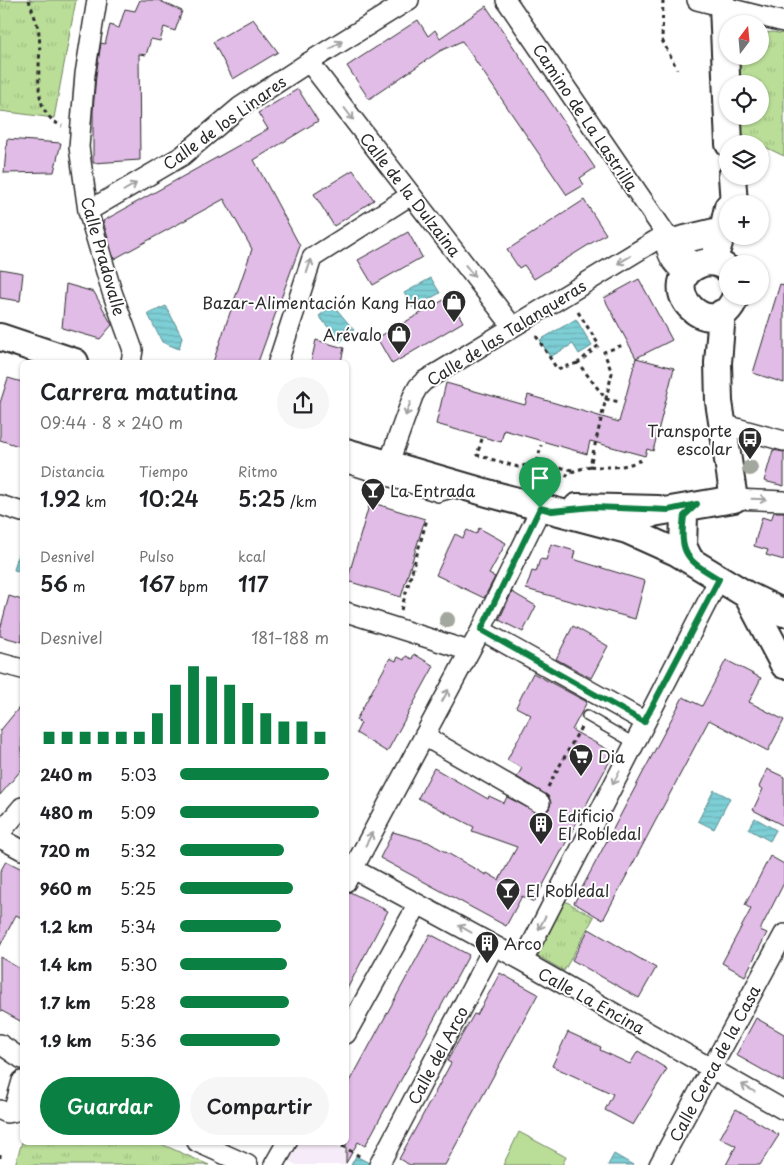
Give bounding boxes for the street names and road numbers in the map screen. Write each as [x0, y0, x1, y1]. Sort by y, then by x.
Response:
street label: Camino de La Lastrilla [528, 38, 645, 196]
street label: Calle de los Linares [157, 69, 291, 175]
street label: Calle de la Dulzaina [355, 127, 467, 261]
street label: Calle Pradovalle [76, 194, 133, 319]
street label: Calle de las Talanqueras [422, 273, 590, 391]
street label: Calle La Encina [534, 961, 650, 1039]
street label: Calle Cerca de la Casa [663, 981, 765, 1145]
street label: Calle del Arco [401, 1001, 473, 1108]

